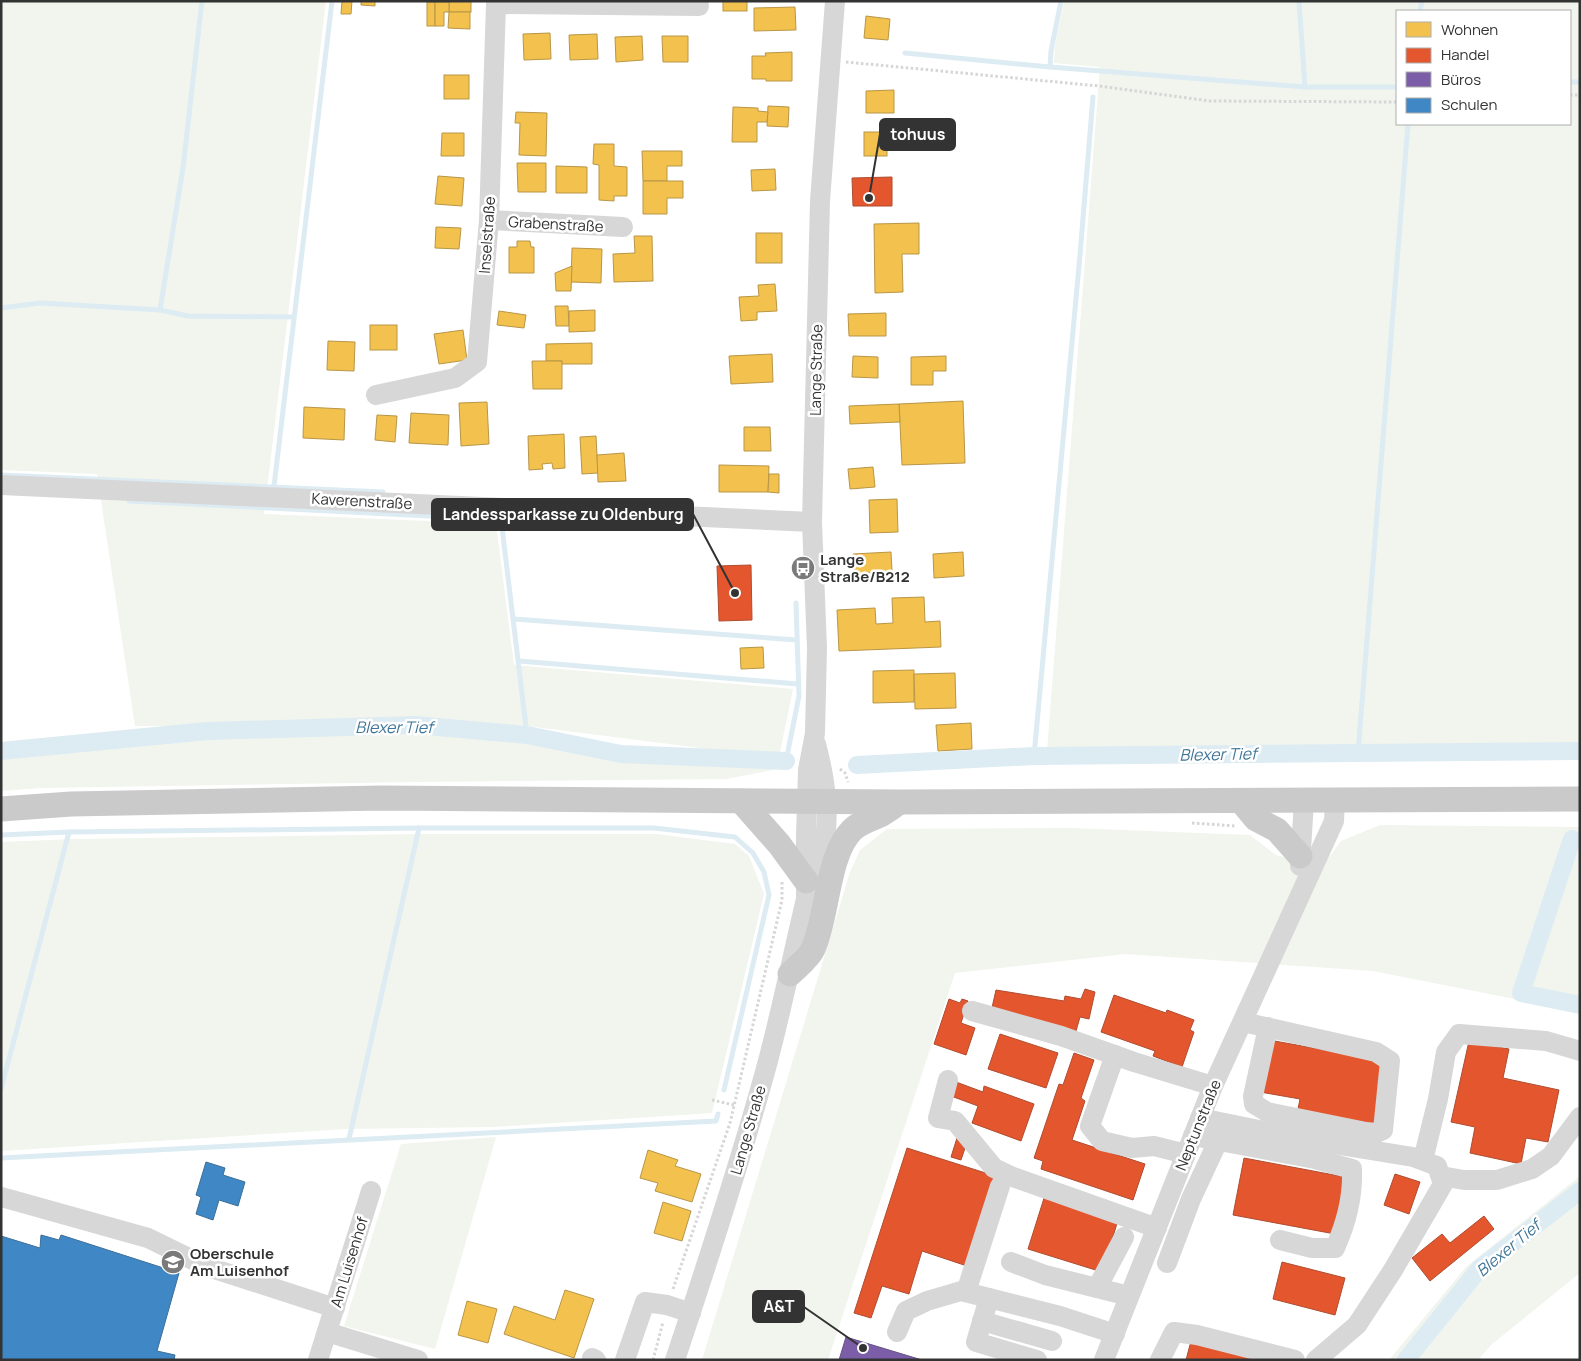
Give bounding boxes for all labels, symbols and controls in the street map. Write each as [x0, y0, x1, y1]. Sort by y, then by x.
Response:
legend [1396, 10, 1571, 125]
text: Wohnen [1441, 19, 1498, 40]
text: Handel [1441, 44, 1490, 65]
text: Büros [1441, 69, 1481, 90]
text: Schulen [1441, 94, 1497, 115]
callout: tohuus [880, 119, 955, 150]
text: tohuus [890, 123, 946, 145]
street label: Inselstraße [474, 195, 500, 274]
street label: Grabenstraße [508, 211, 604, 237]
street label: Lange Straße [805, 324, 827, 416]
street label: Kaverenstraße [311, 488, 413, 514]
callout: Landessparkasse zu Oldenburg [432, 499, 693, 530]
text: Landessparkasse zu Oldenburg [442, 503, 684, 525]
place label: Lange Straße/B212 [820, 549, 910, 587]
bus stop icon: Lange Straße/B212 [790, 555, 816, 581]
water label: Blexer Tief [355, 716, 436, 738]
water label: Blexer Tief [1179, 742, 1260, 766]
street label: Neptunstraße [1170, 1076, 1226, 1174]
street label: Lange Straße [725, 1083, 771, 1177]
street label: Am Luisenhof [325, 1213, 373, 1310]
water label: Blexer Tief [1471, 1213, 1547, 1281]
place label: Oberschule Am Luisenhof [190, 1243, 289, 1281]
school or university icon: Oberschule Am Luisenhof [160, 1249, 186, 1275]
callout: A&T [753, 1291, 804, 1322]
text: A&T [763, 1295, 795, 1317]

